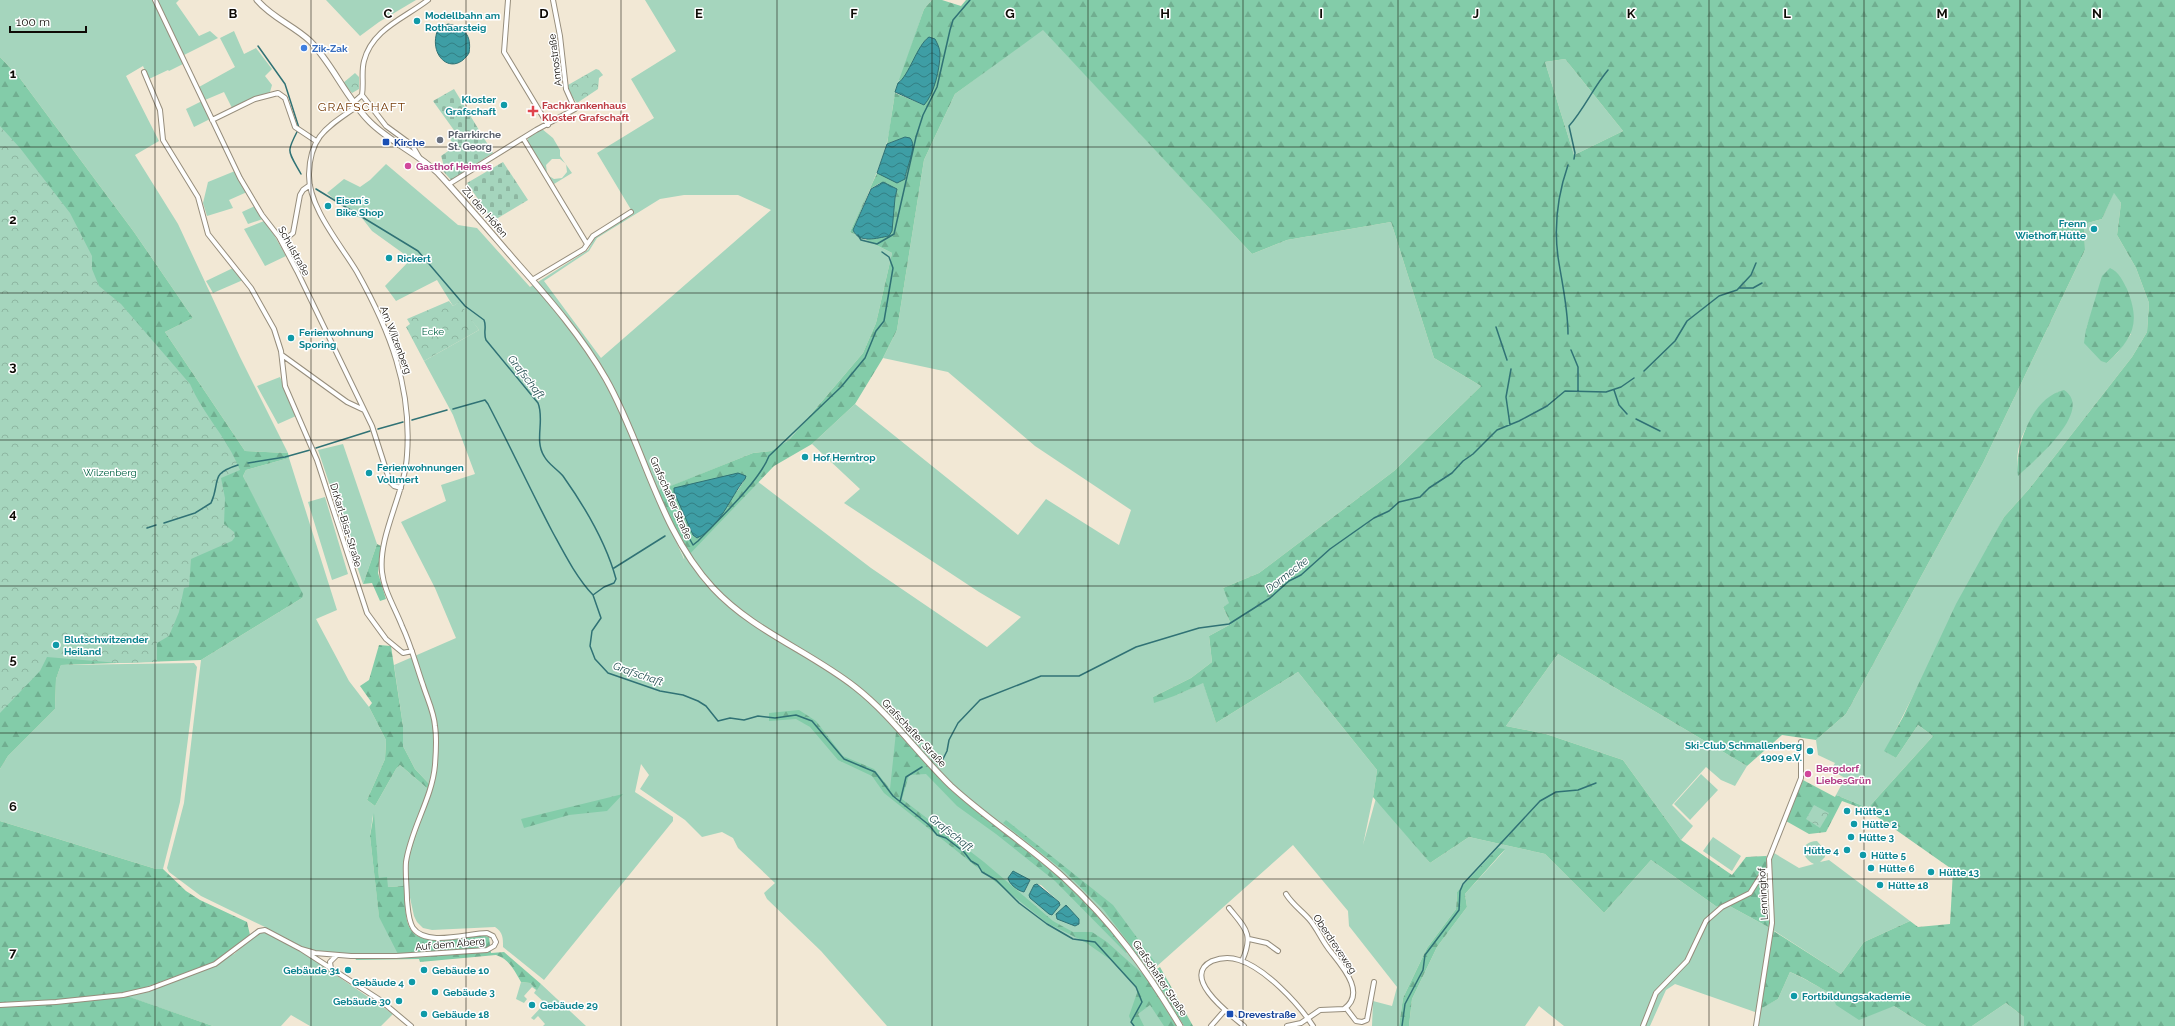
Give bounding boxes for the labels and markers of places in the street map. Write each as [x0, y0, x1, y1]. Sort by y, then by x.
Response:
place label: Modellbahn am Rothaarsteig [425, 10, 500, 33]
marker: Modellbahn am Rothaarsteig [412, 16, 422, 26]
marker: Zik-Zak [299, 43, 309, 53]
place label: Zik-Zak [312, 43, 348, 54]
place label: Kloster Grafschaft [446, 94, 496, 117]
marker: Kloster Grafschaft [499, 100, 509, 110]
place label: Fachkrankenhaus Kloster Grafschaft [542, 100, 629, 123]
marker: Fachkrankenhaus Kloster Grafschaft [527, 105, 539, 117]
place label: Pfarrkirche St. Georg [448, 129, 501, 152]
marker: Pfarrkirche St. Georg [435, 135, 445, 145]
marker: Kirche [381, 137, 391, 147]
place label: Kirche [394, 137, 425, 148]
marker: Gasthof Heimes [403, 161, 413, 171]
place label: Gasthof Heimes [416, 161, 492, 172]
place label: Eisen´s Bike Shop [336, 195, 384, 218]
marker: Eisen´s Bike Shop [323, 201, 333, 211]
place label: Frenn Wiethoff Hütte [2015, 218, 2086, 241]
marker: Frenn Wiethoff Hütte [2089, 224, 2099, 234]
marker: Rickert [384, 253, 394, 263]
place label: Rickert [397, 253, 431, 264]
place label: Ferienwohnung Sporing [299, 327, 374, 350]
marker: Ferienwohnung Sporing [286, 333, 296, 343]
marker: Hof Herntrop [800, 452, 810, 462]
place label: Hof Herntrop [813, 452, 876, 463]
place label: Ferienwohnungen Vollmert [377, 462, 464, 485]
marker: Ferienwohnungen Vollmert [364, 468, 374, 478]
place label: Blutschwitzender Heiland [64, 634, 149, 657]
marker: Blutschwitzender Heiland [51, 640, 61, 650]
place label: Ski-Club Schmallenberg 1909 e.V. [1685, 740, 1802, 763]
marker: Ski-Club Schmallenberg 1909 e.V. [1805, 746, 1815, 756]
place label: Bergdorf LiebesGrün [1816, 763, 1871, 786]
marker: Bergdorf LiebesGrün [1803, 769, 1813, 779]
marker: Hütte 1 [1842, 806, 1852, 816]
place label: Hütte 1 [1855, 806, 1890, 817]
marker: Hütte 2 [1849, 819, 1859, 829]
place label: Hütte 2 [1862, 819, 1898, 830]
marker: Hütte 3 [1846, 832, 1856, 842]
place label: Hütte 3 [1859, 832, 1895, 843]
place label: Hütte 4 [1804, 845, 1839, 856]
marker: Hütte 4 [1842, 845, 1852, 855]
marker: Hütte 5 [1858, 850, 1868, 860]
place label: Hütte 5 [1871, 850, 1907, 861]
marker: Hütte 6 [1866, 863, 1876, 873]
place label: Hütte 6 [1879, 863, 1915, 874]
marker: Hütte 13 [1926, 867, 1936, 877]
place label: Hütte 13 [1939, 867, 1980, 878]
marker: Hütte 18 [1875, 880, 1885, 890]
place label: Hütte 18 [1888, 880, 1929, 891]
place label: Gebäude 31 [283, 965, 340, 976]
marker: Gebäude 31 [343, 965, 353, 975]
marker: Gebäude 10 [419, 965, 429, 975]
place label: Gebäude 10 [432, 965, 489, 976]
place label: Gebäude 4 [352, 977, 404, 988]
marker: Gebäude 4 [407, 977, 417, 987]
marker: Gebäude 3 [430, 987, 440, 997]
place label: Gebäude 3 [443, 987, 495, 998]
marker: Fortbildungsakademie [1789, 991, 1799, 1001]
place label: Fortbildungsakademie [1802, 991, 1911, 1002]
place label: Gebäude 30 [333, 996, 391, 1007]
marker: Gebäude 30 [394, 996, 404, 1006]
marker: Gebäude 29 [527, 1000, 537, 1010]
place label: Gebäude 29 [540, 1000, 598, 1011]
marker: Gebäude 18 [419, 1009, 429, 1019]
place label: Gebäude 18 [432, 1009, 489, 1020]
marker: Drevestraße [1225, 1009, 1235, 1019]
place label: Drevestraße [1238, 1009, 1296, 1020]

